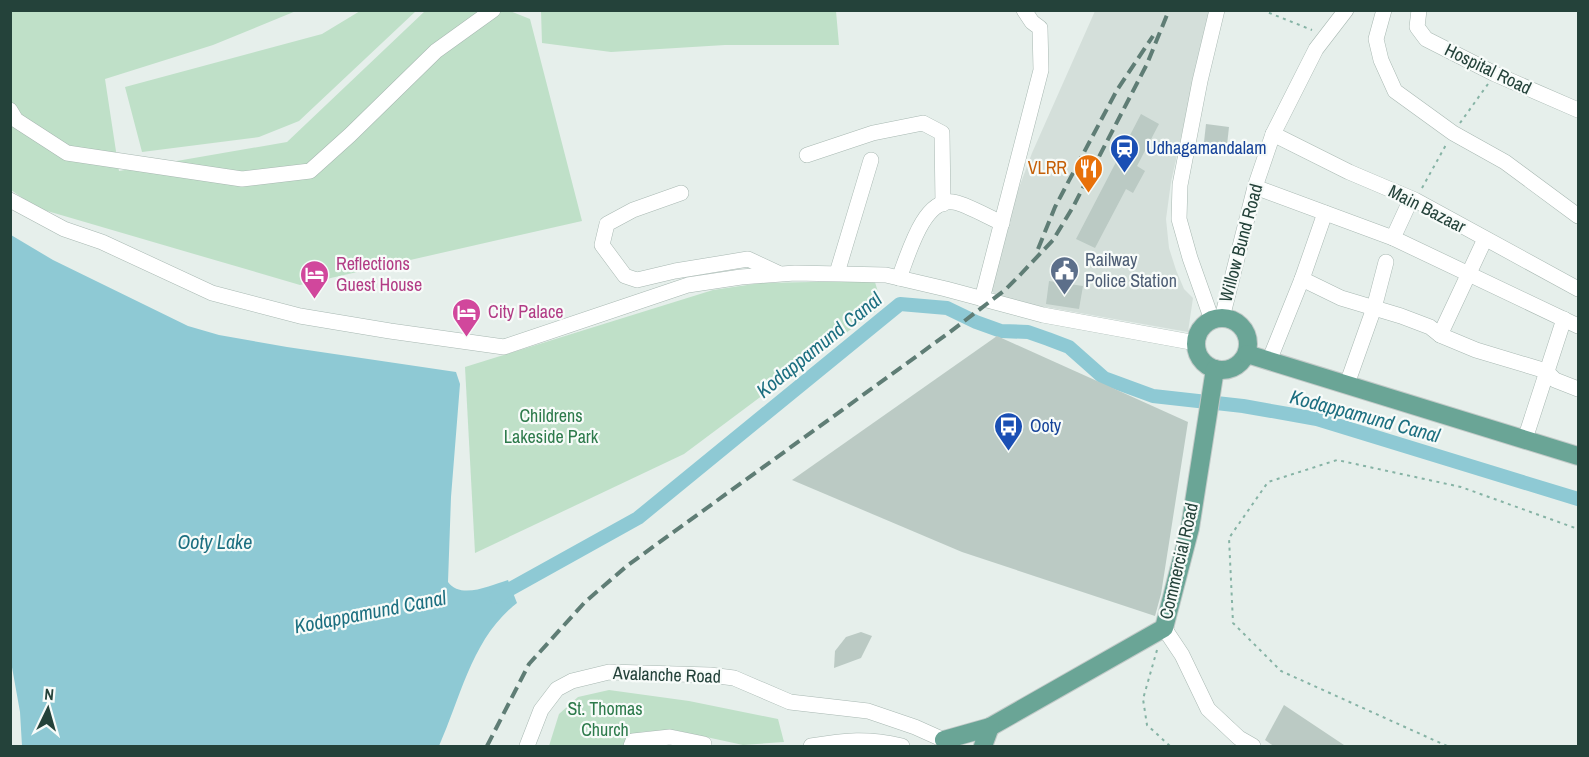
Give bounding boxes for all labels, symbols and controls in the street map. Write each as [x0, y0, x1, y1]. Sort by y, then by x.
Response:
street label: Hospital Road [1441, 37, 1536, 100]
station icon: Udhagamandalam [1109, 132, 1141, 174]
place label: Udhagamandalam [1146, 135, 1267, 160]
restaurant icon: VLRR [1072, 152, 1104, 194]
place label: VLRR [1028, 155, 1067, 180]
street label: Main Bazaar [1384, 178, 1470, 239]
street label: Willow Bund Road [1213, 181, 1268, 305]
place label: Railway Police Station [1085, 247, 1177, 293]
place label: Reflections Guest House [336, 251, 422, 297]
public building icon: Railway Police Station [1048, 254, 1080, 296]
hotel icon: Reflections Guest House [299, 258, 331, 300]
water label: Kodappamund Canal [750, 285, 887, 404]
hotel icon: City Palace [451, 296, 483, 338]
place label: City Palace [488, 299, 563, 324]
water label: Kodappamund Canal [1287, 383, 1443, 449]
park label: Childrens Lakeside Park [504, 403, 599, 449]
bus stop icon: Ooty [993, 410, 1025, 452]
place label: Ooty [1030, 413, 1062, 438]
street label: Commercial Road [1153, 500, 1204, 622]
water label: Ooty Lake [178, 528, 252, 555]
water label: Kodappamund Canal [292, 583, 448, 639]
street label: Avalanche Road [612, 660, 721, 689]
north arrow [18, 679, 78, 739]
text: N [44, 683, 55, 705]
park label: St. Thomas Church [567, 696, 643, 742]

